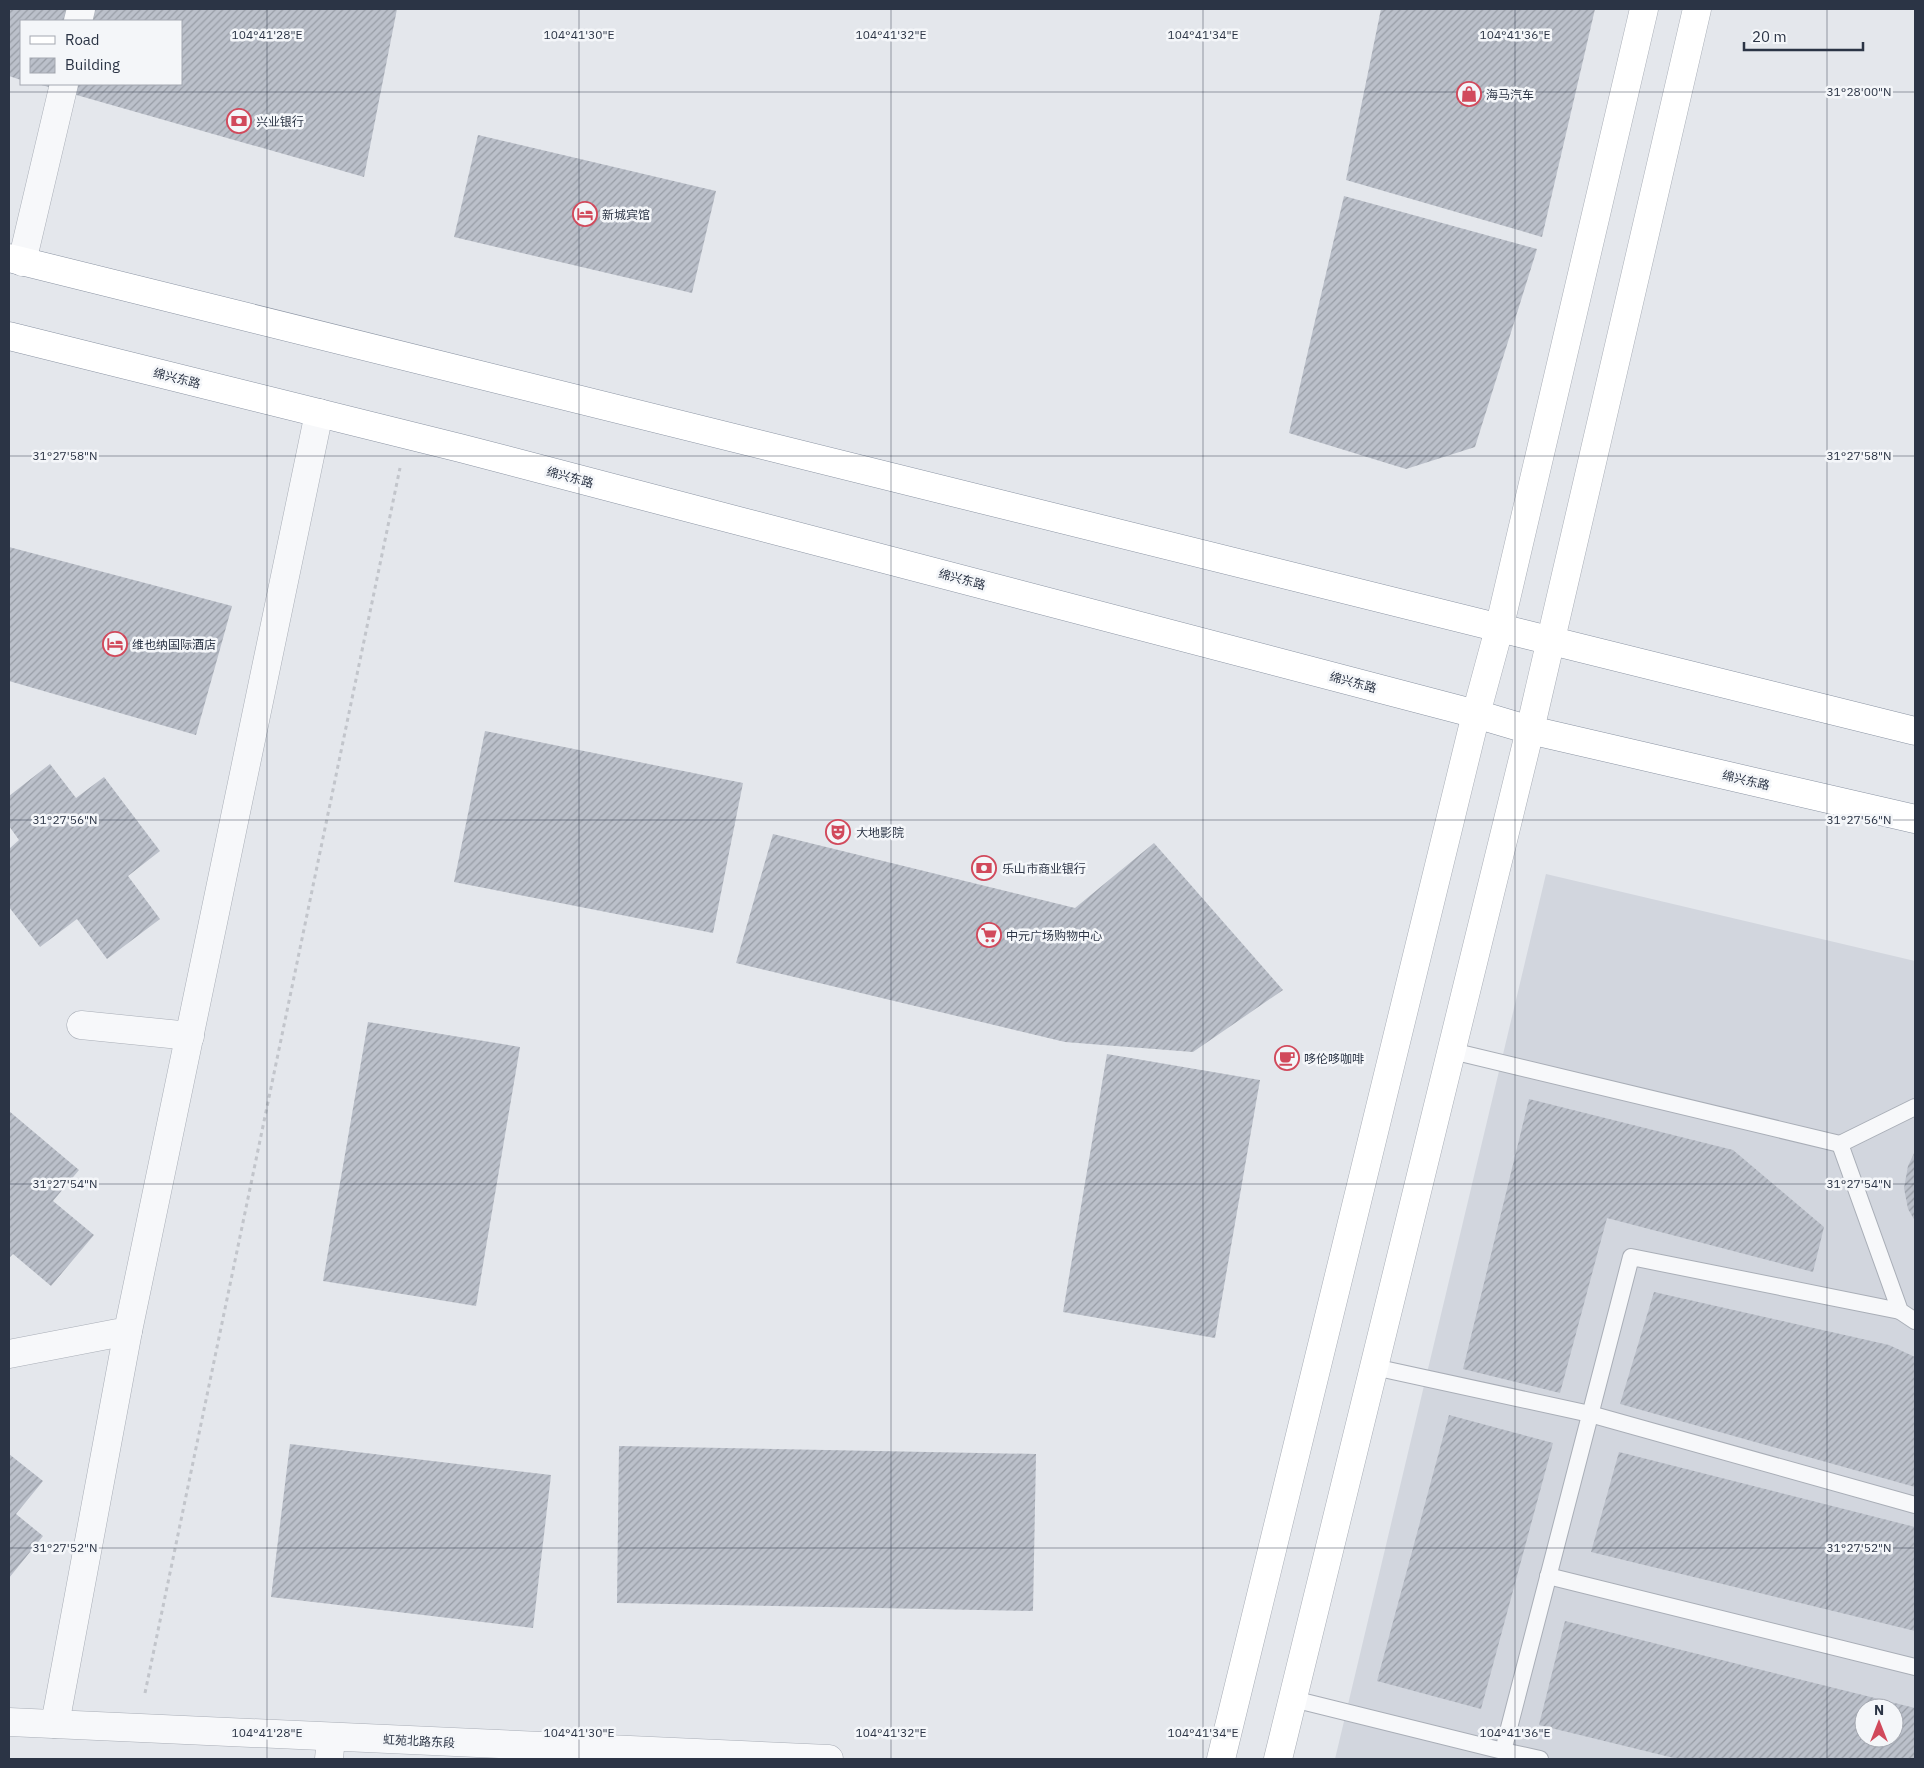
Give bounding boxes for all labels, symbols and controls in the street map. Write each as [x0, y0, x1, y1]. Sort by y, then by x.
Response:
legend [20, 20, 182, 85]
scale bar [1744, 20, 1863, 52]
text: 104°41'28"E [232, 27, 302, 42]
text: 104°41'30"E [544, 27, 614, 42]
text: 104°41'32"E [856, 27, 926, 42]
text: 104°41'34"E [1168, 27, 1238, 42]
text: 104°41'36"E [1480, 27, 1550, 42]
text: 20 m [1752, 27, 1787, 46]
text: Road [65, 30, 100, 49]
text: Building [65, 55, 120, 74]
shop icon: 海马汽车 [1456, 81, 1482, 107]
text: 31°28'00"N [1826, 84, 1892, 99]
place label: 海马汽车 [1486, 87, 1534, 102]
bank icon: 兴业银行 [226, 108, 252, 134]
place label: 兴业银行 [256, 114, 304, 129]
hotel icon: 新城宾馆 [572, 201, 598, 227]
place label: 新城宾馆 [602, 207, 650, 222]
street label: 绵兴东路 [152, 365, 202, 391]
text: 31°27'58"N [32, 448, 98, 463]
text: 31°27'58"N [1826, 448, 1892, 463]
street label: 绵兴东路 [545, 464, 595, 490]
street label: 绵兴东路 [937, 566, 987, 592]
hotel icon: 维也纳国际酒店 [102, 631, 128, 657]
place label: 维也纳国际酒店 [132, 637, 216, 652]
street label: 绵兴东路 [1328, 669, 1378, 695]
street label: 绵兴东路 [1721, 767, 1771, 793]
text: 31°27'56"N [32, 812, 98, 827]
text: 31°27'56"N [1826, 812, 1892, 827]
theatre icon: 大地影院 [825, 819, 851, 845]
place label: 大地影院 [856, 825, 904, 840]
bank icon: 乐山市商业银行 [971, 855, 997, 881]
place label: 乐山市商业银行 [1002, 861, 1086, 876]
supermarket icon: 中元广场购物中心 [976, 922, 1002, 948]
place label: 中元广场购物中心 [1006, 928, 1102, 943]
cafe icon: 哆伦哆咖啡 [1274, 1045, 1300, 1071]
place label: 哆伦哆咖啡 [1304, 1051, 1364, 1066]
text: 31°27'54"N [32, 1176, 98, 1191]
text: 31°27'54"N [1826, 1176, 1892, 1191]
text: 31°27'52"N [32, 1540, 98, 1555]
text: 31°27'52"N [1826, 1540, 1892, 1555]
north arrow [1854, 1698, 1904, 1748]
text: N [1874, 1701, 1884, 1719]
text: 104°41'28"E [232, 1725, 302, 1740]
text: 104°41'30"E [544, 1725, 614, 1740]
text: 104°41'32"E [856, 1725, 926, 1740]
text: 104°41'34"E [1168, 1725, 1238, 1740]
text: 104°41'36"E [1480, 1725, 1550, 1740]
street label: 虹苑北路东段 [383, 1732, 455, 1750]

